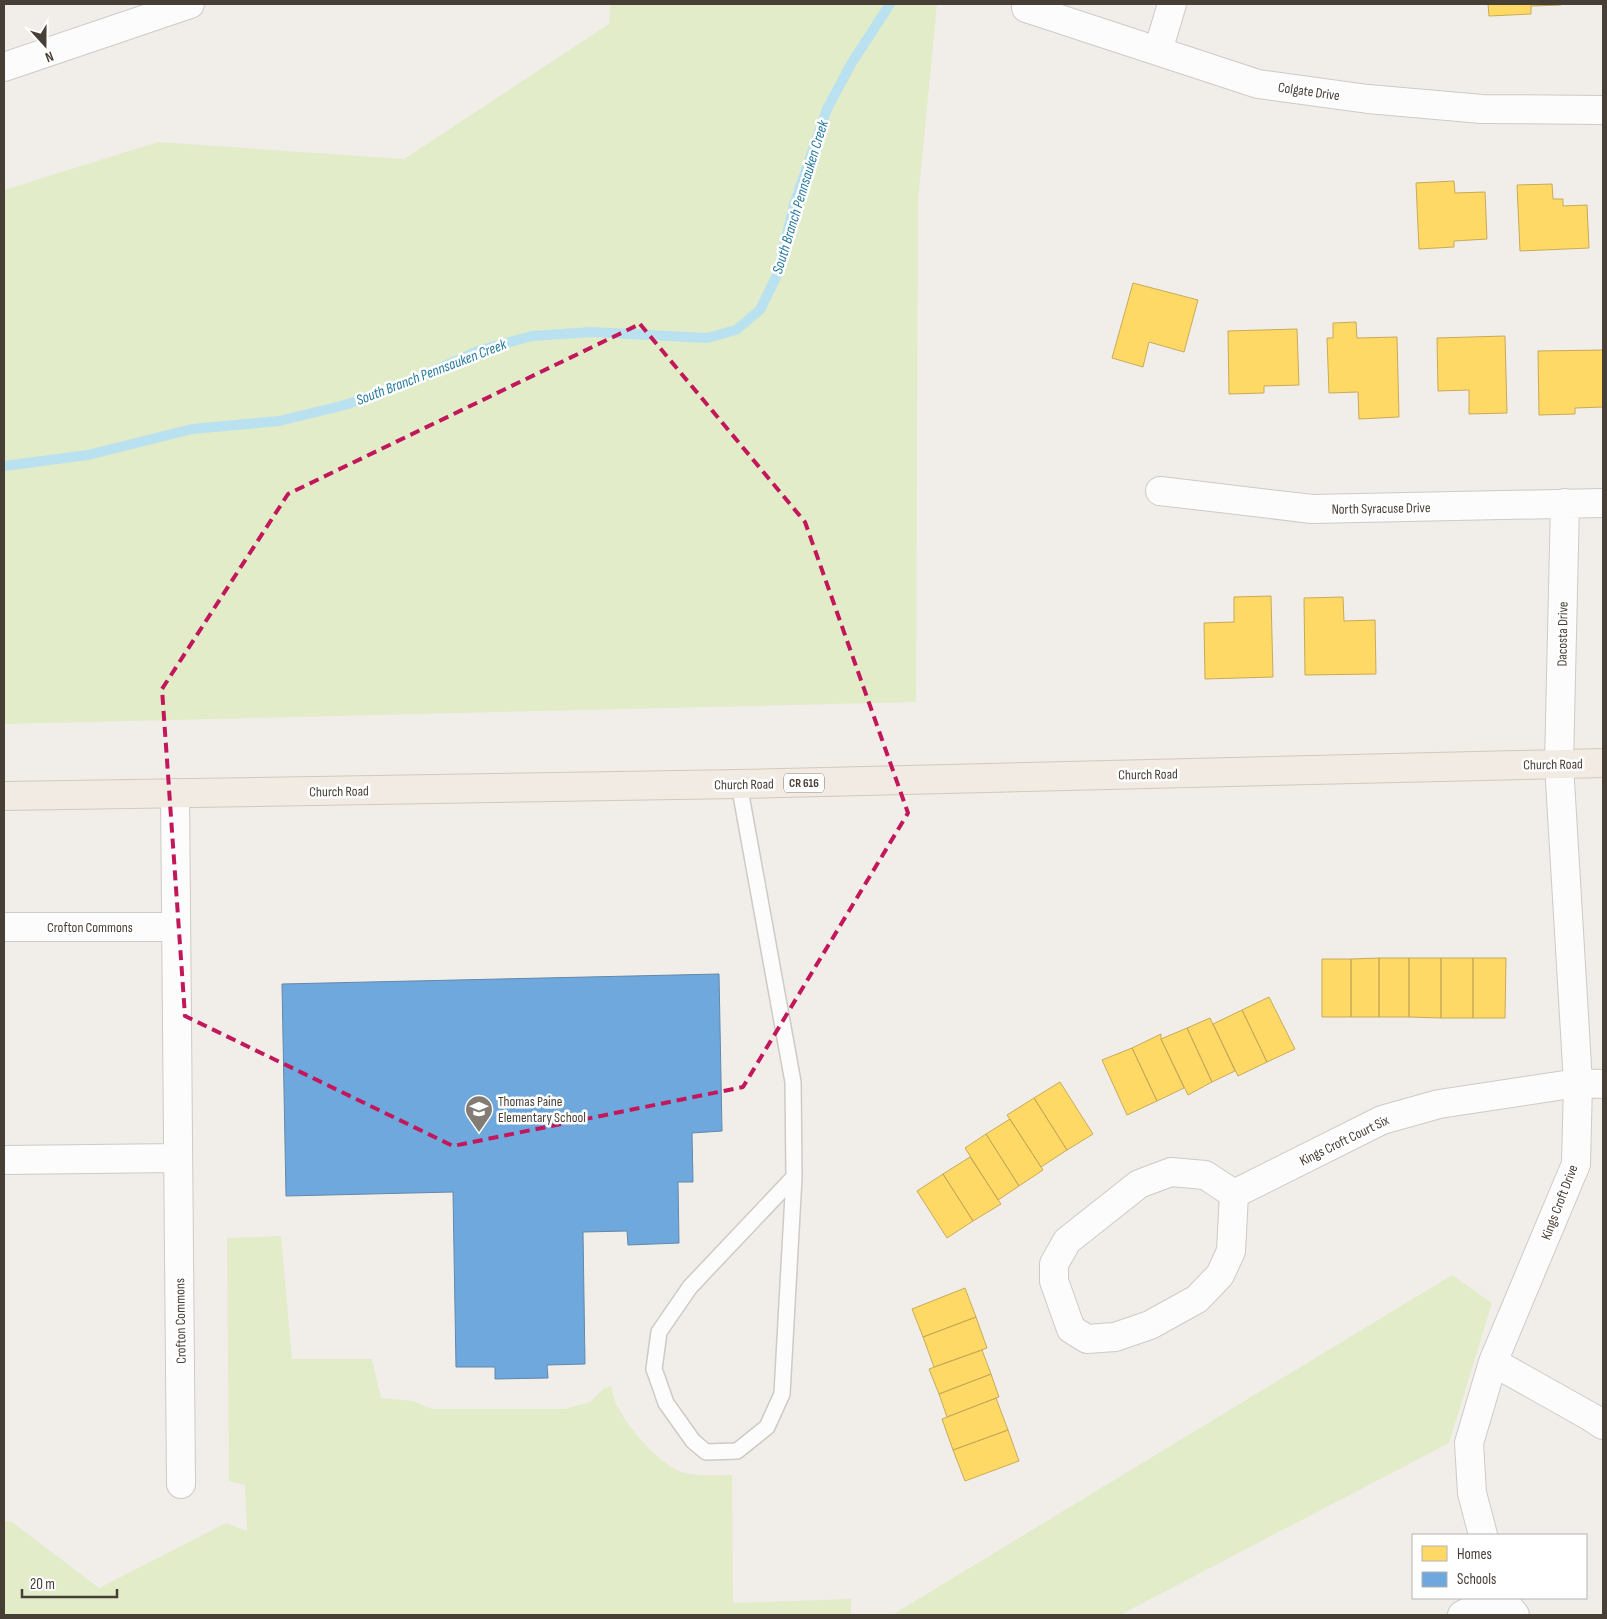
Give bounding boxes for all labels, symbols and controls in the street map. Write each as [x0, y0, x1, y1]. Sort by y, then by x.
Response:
north arrow [20, 20, 70, 70]
text: N [43, 47, 56, 66]
street label: Colgate Drive [1277, 79, 1341, 104]
water label: South Branch Pennsauken Creek [768, 118, 833, 276]
water label: South Branch Pennsauken Creek [353, 335, 509, 410]
street label: North Syracuse Drive [1331, 499, 1431, 518]
street label: Dacosta Drive [1553, 601, 1572, 667]
street label: Church Road [1523, 755, 1583, 774]
street label: Church Road [1118, 765, 1178, 784]
road number: CR 616 [784, 774, 824, 792]
street label: Church Road [714, 775, 774, 794]
street label: Church Road [309, 782, 369, 801]
street label: Crofton Commons [47, 919, 133, 936]
place label: Thomas Paine Elementary School [498, 1093, 586, 1126]
school or university icon: Thomas Paine Elementary School [464, 1094, 494, 1133]
street label: Kings Croft Court Six [1297, 1111, 1392, 1169]
street label: Kings Croft Drive [1537, 1162, 1582, 1242]
street label: Crofton Commons [171, 1278, 190, 1364]
legend [1412, 1534, 1587, 1599]
text: Homes [1457, 1545, 1492, 1564]
scale bar [22, 1566, 118, 1598]
text: Schools [1457, 1570, 1496, 1589]
text: 20 m [30, 1575, 55, 1594]

